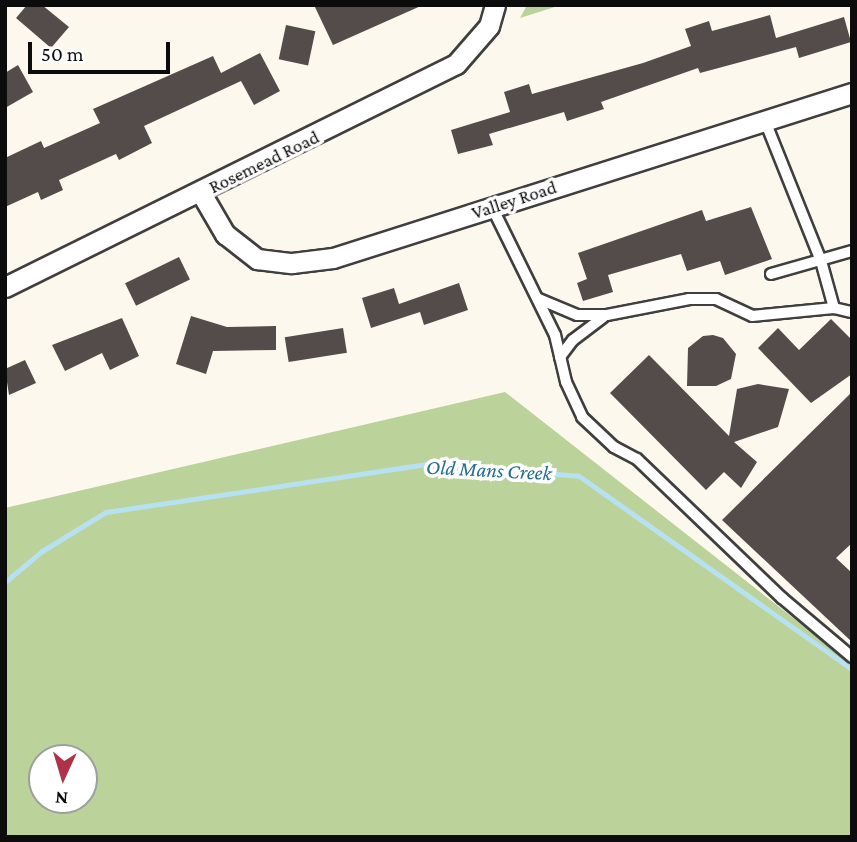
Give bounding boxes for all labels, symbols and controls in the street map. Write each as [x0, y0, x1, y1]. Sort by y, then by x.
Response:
scale bar [32, 28, 173, 72]
text: 50 m [41, 42, 84, 66]
street label: Rosemead Road [205, 125, 323, 199]
street label: Valley Road [469, 176, 559, 224]
water label: Old Mans Creek [426, 454, 552, 486]
north arrow [28, 744, 98, 814]
text: N [54, 788, 69, 809]

